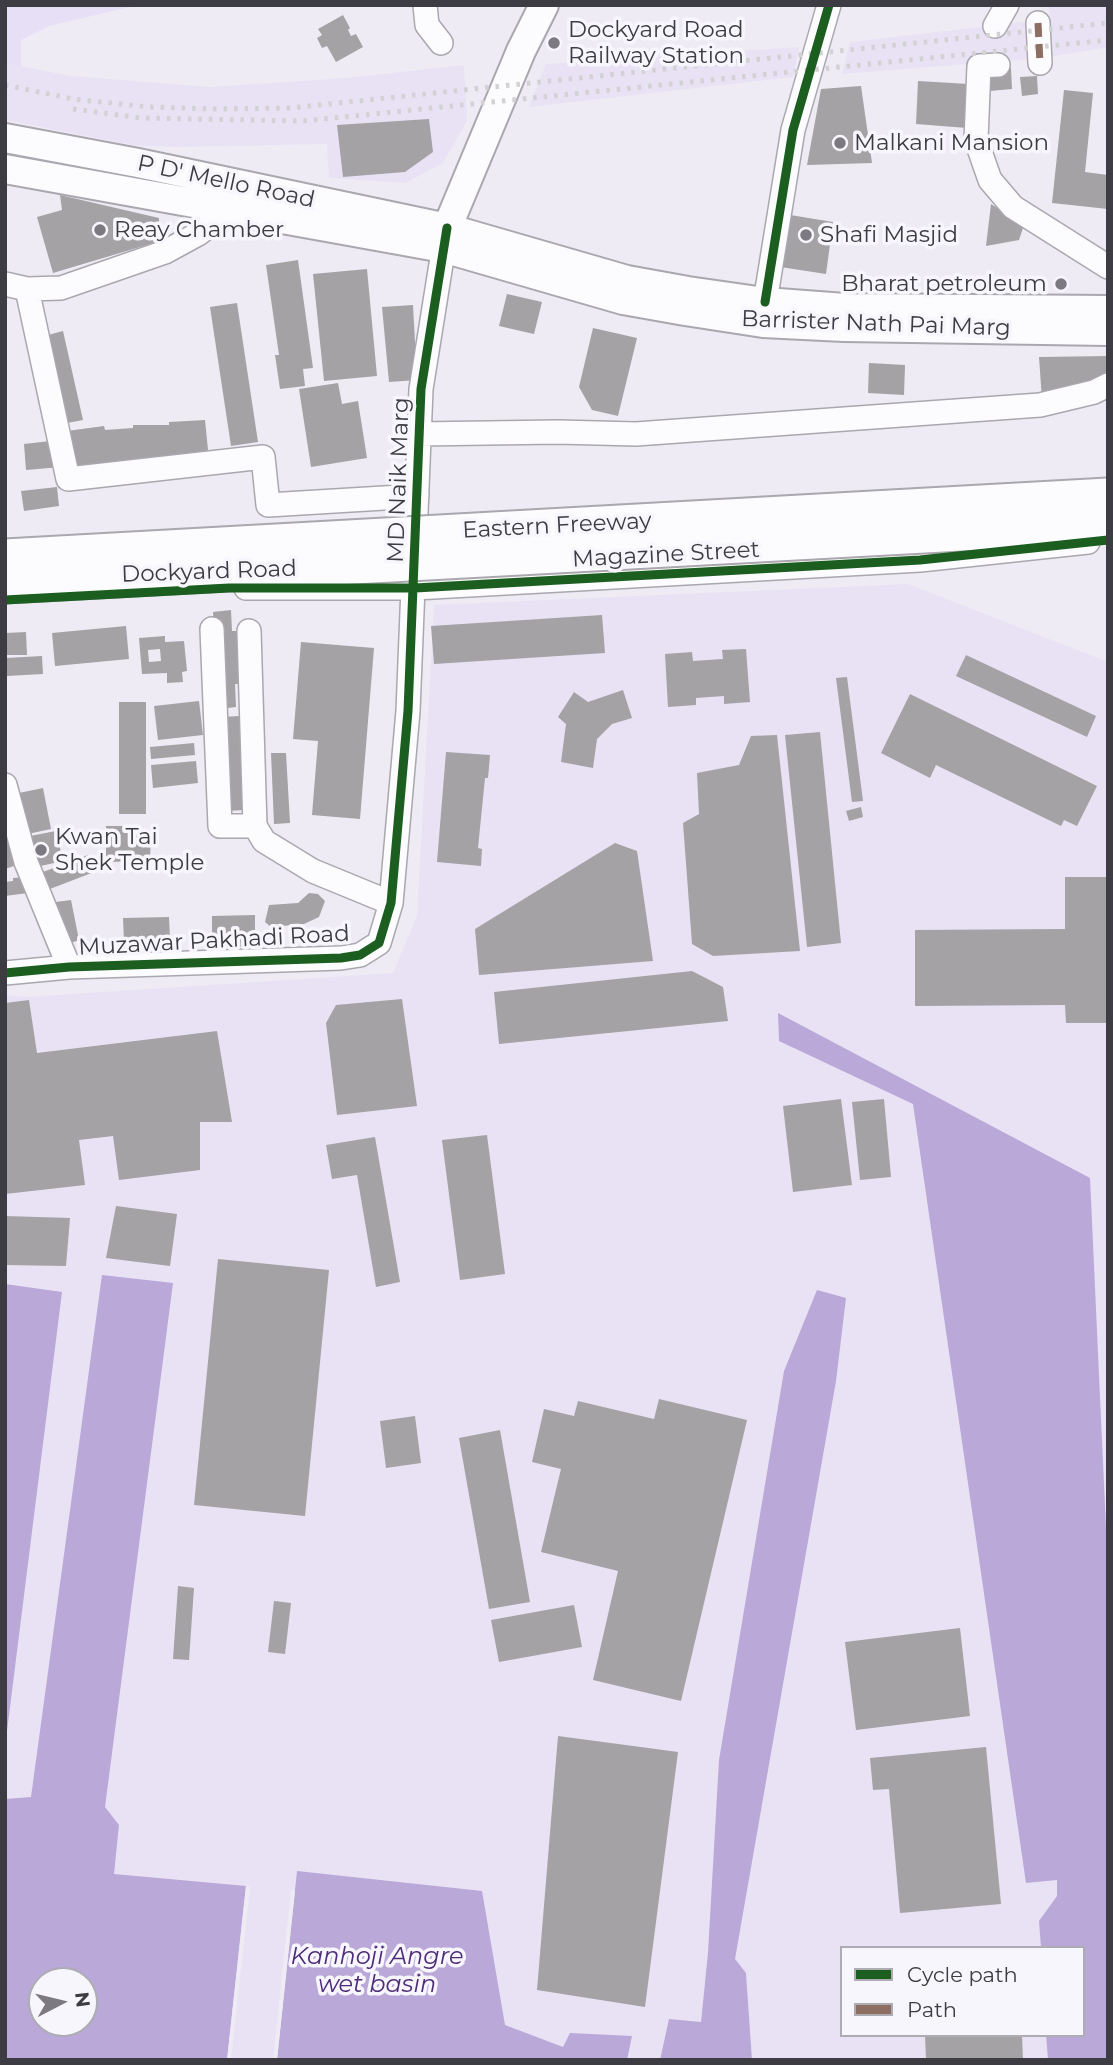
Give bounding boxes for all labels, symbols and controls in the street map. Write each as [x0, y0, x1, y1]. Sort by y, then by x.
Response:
place label: Dockyard Road Railway Station [568, 16, 744, 70]
marker: Dockyard Road Railway Station [546, 35, 562, 51]
place label: Malkani Mansion [854, 129, 1049, 157]
marker: Malkani Mansion [832, 135, 848, 151]
street label: P D' Mello Road [135, 150, 317, 214]
place label: Reay Chamber [114, 216, 284, 244]
place label: Shafi Masjid [820, 221, 958, 249]
marker: Reay Chamber [92, 222, 108, 238]
marker: Shafi Masjid [798, 227, 814, 243]
place label: Bharat petroleum [841, 270, 1047, 298]
marker: Bharat petroleum [1053, 276, 1069, 292]
street label: Barrister Nath Pai Marg [741, 306, 1011, 342]
street label: MD Naik Marg [382, 397, 416, 563]
street label: Eastern Freeway [462, 507, 652, 545]
street label: Magazine Street [572, 536, 760, 574]
street label: Dockyard Road [121, 555, 297, 589]
place label: Kwan Tai Shek Temple [55, 823, 204, 877]
marker: Kwan Tai Shek Temple [33, 842, 49, 858]
street label: Muzawar Pakhadi Road [78, 920, 350, 962]
water label: Kanhoji Angre wet basin [290, 1943, 464, 1999]
legend [840, 1946, 1085, 2037]
text: Cycle path [907, 1962, 1018, 1987]
north arrow [28, 1967, 98, 2037]
text: N [70, 1991, 95, 2009]
text: Path [907, 1997, 957, 2022]

